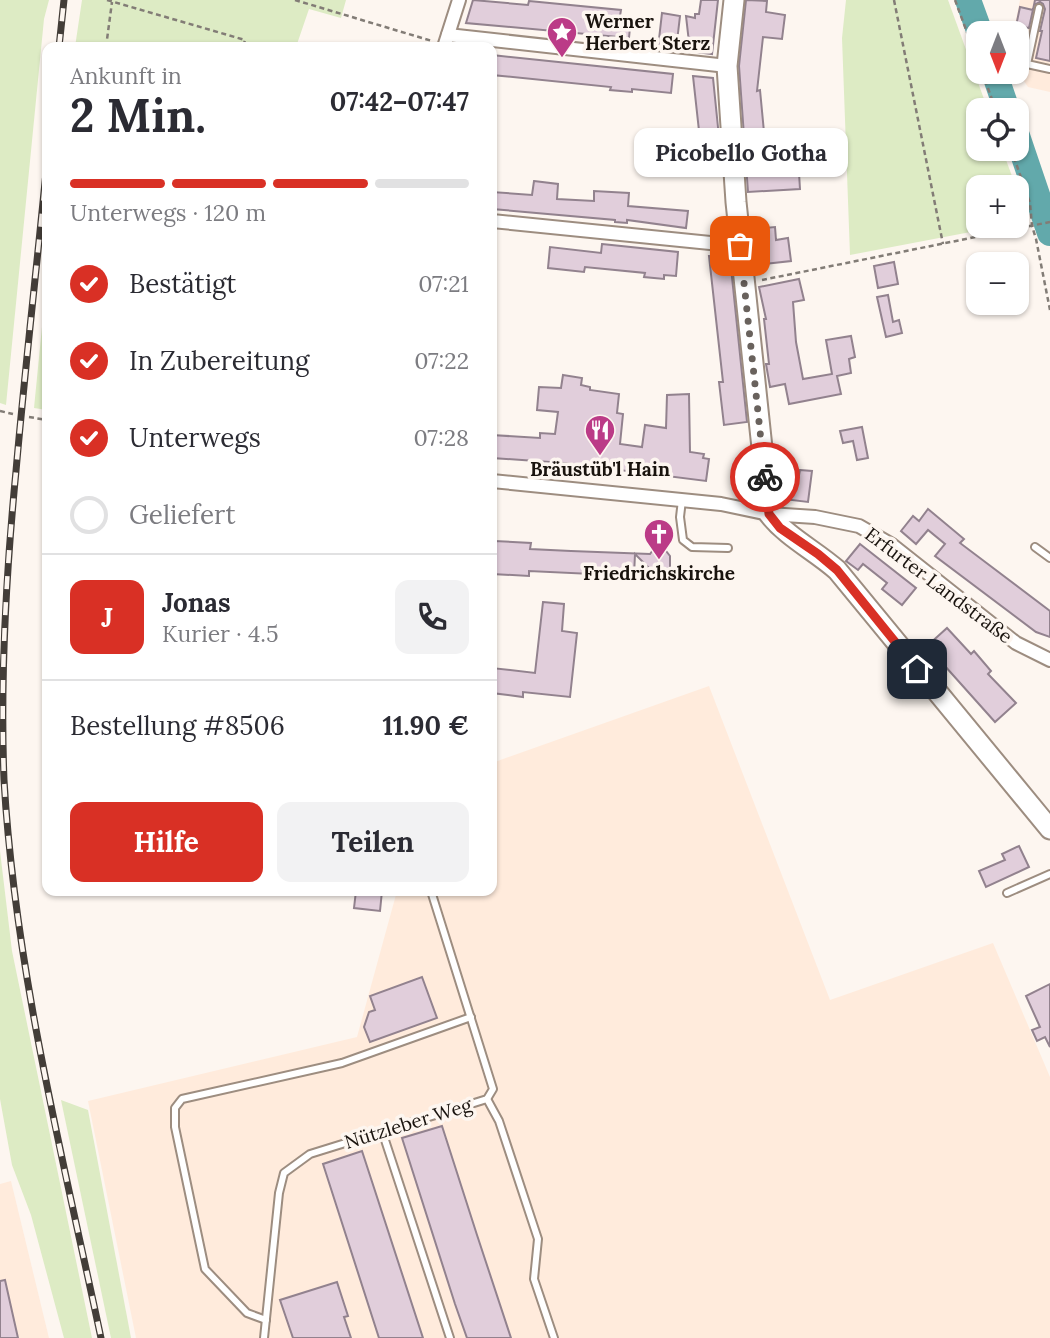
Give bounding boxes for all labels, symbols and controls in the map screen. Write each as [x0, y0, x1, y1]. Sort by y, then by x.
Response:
place label: Werner Herbert Sterz [585, 9, 710, 55]
place icon: Werner Herbert Sterz [545, 15, 579, 59]
north arrow [966, 21, 1029, 84]
map controls [966, 21, 1029, 315]
text: Ankunft in [70, 61, 182, 90]
text: 07:42–07:47 [330, 85, 469, 118]
text: 2 Min. [70, 86, 206, 145]
button: locate [966, 98, 1029, 161]
callout: Picobello Gotha [633, 127, 847, 176]
text: Picobello Gotha [655, 138, 827, 167]
button: + [966, 175, 1029, 238]
text: Unterwegs · 120 m [70, 198, 266, 227]
pin [710, 216, 770, 276]
icon: bag [721, 227, 759, 265]
button: − [966, 252, 1029, 315]
icon: check [70, 265, 108, 303]
text: Bestätigt [129, 267, 236, 300]
text: 07:21 [418, 269, 469, 298]
icon: check [70, 342, 108, 380]
text: In Zubereitung [129, 344, 309, 377]
text: 07:22 [414, 346, 469, 375]
restaurant icon: Bräustüb'l Hain [583, 413, 617, 457]
icon: check [70, 419, 108, 457]
text: Unterwegs [129, 421, 261, 454]
text: 07:28 [414, 423, 469, 452]
courier [730, 442, 800, 512]
place label: Bräustüb'l Hain [530, 457, 670, 481]
icon: bike [746, 458, 784, 496]
text: Geliefert [129, 498, 236, 531]
church icon: Friedrichskirche [642, 517, 676, 561]
street label: Erfurter Landstraße [861, 522, 1017, 648]
place label: Friedrichskirche [583, 561, 735, 585]
button: phone [395, 580, 469, 654]
text: Jonas [162, 586, 231, 619]
text: J [101, 601, 113, 634]
text: Kurier · 4.5 [162, 619, 279, 648]
pin [887, 639, 947, 699]
icon: home [898, 650, 936, 688]
text: Bestellung #8506 [70, 709, 285, 742]
text: 11.90 € [382, 709, 469, 742]
button: Hilfe [70, 802, 263, 882]
button: Teilen [277, 802, 469, 882]
street label: Nützleber Weg [341, 1092, 475, 1154]

